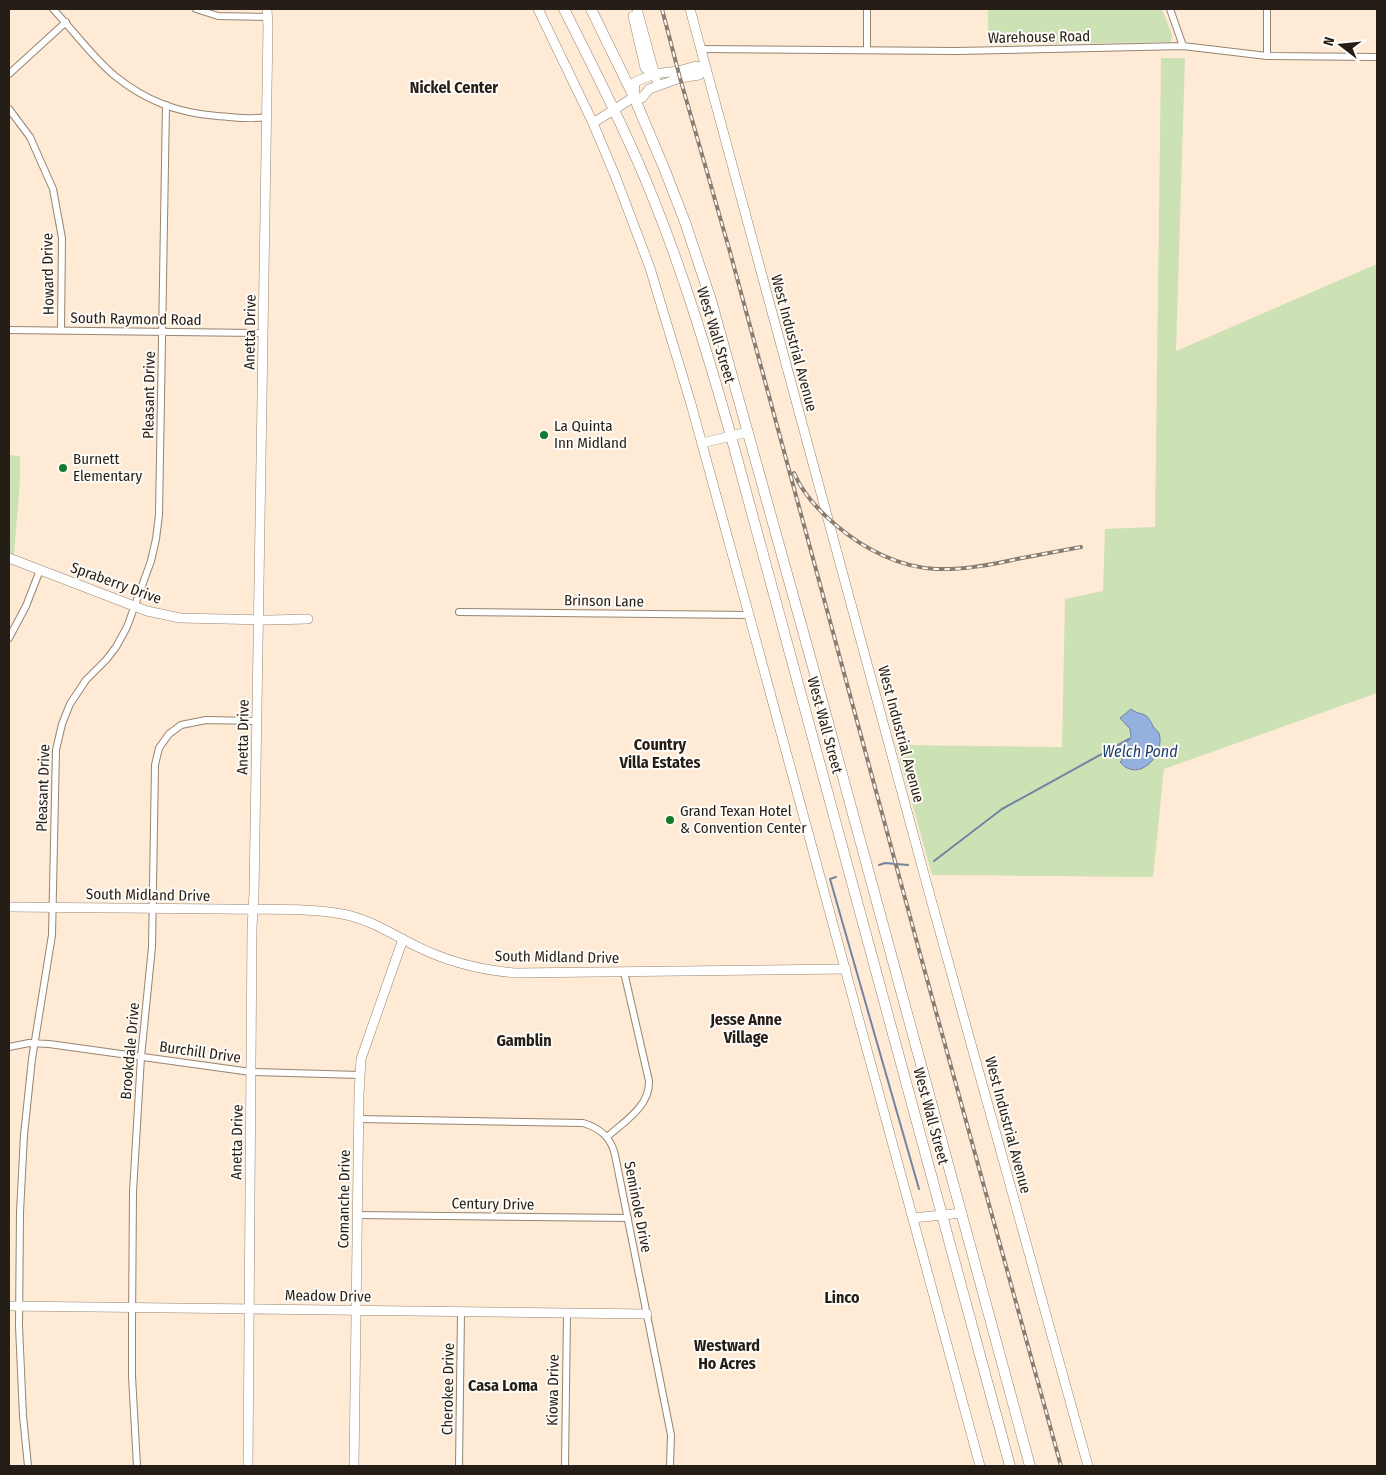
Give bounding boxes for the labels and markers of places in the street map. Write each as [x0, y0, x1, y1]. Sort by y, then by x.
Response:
place label: La Quinta Inn Midland [554, 417, 627, 452]
marker: La Quinta Inn Midland [538, 429, 550, 441]
place label: Burnett Elementary [73, 450, 142, 485]
marker: Burnett Elementary [57, 462, 69, 474]
place label: Grand Texan Hotel & Convention Center [680, 802, 807, 837]
marker: Grand Texan Hotel & Convention Center [664, 814, 676, 826]

